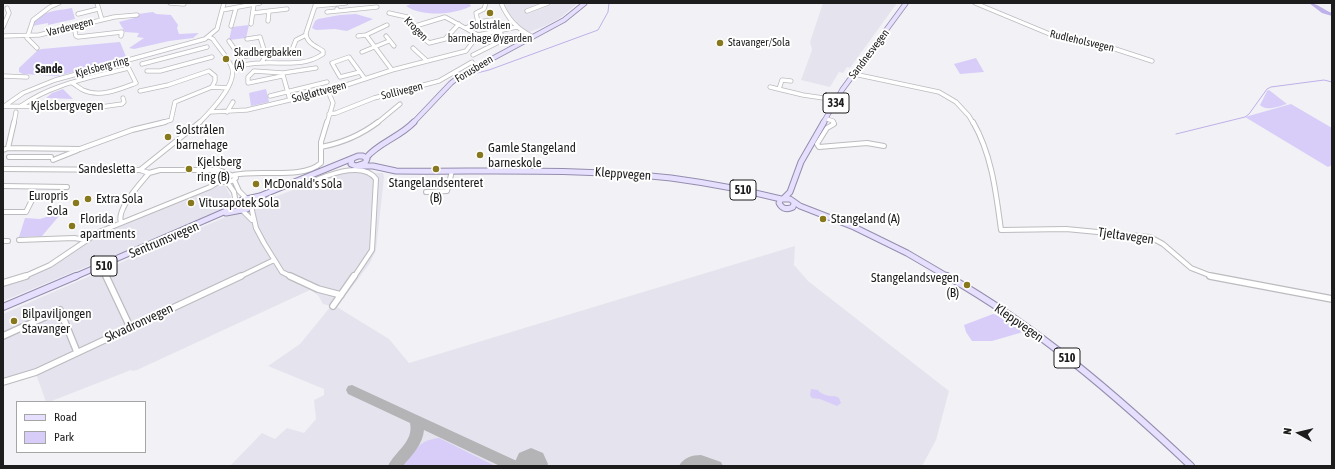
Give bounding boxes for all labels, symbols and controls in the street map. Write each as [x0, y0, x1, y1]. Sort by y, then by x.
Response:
marker: Solstrålen barnehage Øygarden [485, 8, 495, 18]
street label: Krogen [401, 14, 431, 44]
street label: Vardevegen [45, 15, 95, 39]
place label: Solstrålen barnehage Øygarden [448, 19, 532, 45]
street label: Sandnesvegen [846, 27, 892, 81]
street label: Rudleholsvegen [1049, 27, 1115, 55]
place label: Stavanger/Sola [728, 36, 790, 50]
marker: Stavanger/Sola [715, 38, 725, 48]
place label: Skadbergbakken (A) [234, 46, 302, 72]
street label: Forusbeen [452, 52, 496, 86]
street label: Kjelsberg ring [74, 54, 130, 80]
marker: Skadbergbakken (A) [221, 54, 231, 64]
district label: Sande [35, 62, 63, 76]
street label: Solgløttvegen [290, 78, 348, 106]
street label: Sollivegen [380, 79, 424, 103]
road number: 334 [823, 93, 849, 113]
street label: Kjelsbergvegen [30, 98, 104, 114]
place label: Solstrålen barnehage [176, 122, 228, 153]
marker: Solstrålen barnehage [163, 132, 173, 142]
place label: Gamle Stangeland barneskole [488, 140, 576, 171]
marker: Gamle Stangeland barneskole [475, 150, 485, 160]
place label: Kjelsberg ring (B) [197, 154, 241, 185]
street label: Sandesletta [78, 161, 136, 177]
marker: Kjelsberg ring (B) [184, 164, 194, 174]
marker: Stangelandsenteret (B) [431, 164, 441, 174]
street label: Kleppvegen [594, 164, 652, 184]
place label: Stangelandsenteret (B) [389, 175, 483, 206]
place label: McDonald's Sola [264, 176, 342, 192]
marker: McDonald's Sola [251, 179, 261, 189]
road number: 510 [730, 180, 756, 200]
place label: Europris Sola [29, 188, 68, 219]
place label: Extra Sola [96, 191, 143, 207]
marker: Extra Sola [83, 194, 93, 204]
place label: Vitusapotek Sola [199, 195, 279, 211]
marker: Europris Sola [71, 198, 81, 208]
marker: Vitusapotek Sola [186, 198, 196, 208]
place label: Florida apartments [80, 211, 136, 242]
place label: Stangeland (A) [831, 211, 900, 227]
marker: Stangeland (A) [818, 214, 828, 224]
street label: Sentrumsvegen [127, 218, 201, 262]
marker: Florida apartments [67, 221, 77, 231]
street label: Tjeltavegen [1097, 224, 1155, 248]
road number: 510 [91, 256, 117, 276]
place label: Stangelandsvegen (B) [871, 270, 959, 301]
marker: Stangelandsvegen (B) [962, 280, 972, 290]
street label: Skvadronvegen [102, 300, 176, 346]
street label: Kleppvegen [991, 300, 1047, 346]
place label: Bilpaviljongen Stavanger [22, 306, 92, 337]
marker: Bilpaviljongen Stavanger [9, 316, 19, 326]
road number: 510 [1054, 348, 1080, 368]
legend [16, 401, 146, 453]
text: Road [54, 410, 77, 424]
north arrow [1279, 413, 1319, 453]
text: N [1281, 427, 1294, 435]
text: Park [54, 430, 74, 444]

